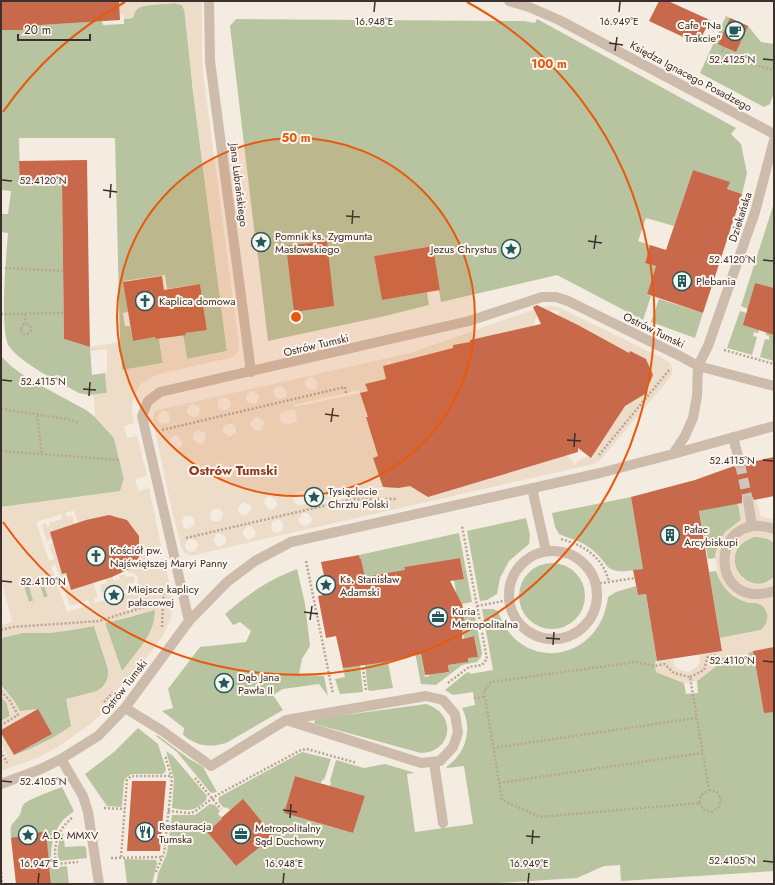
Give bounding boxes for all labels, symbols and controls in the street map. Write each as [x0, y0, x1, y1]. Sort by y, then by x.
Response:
text: 16.948°E [355, 14, 393, 29]
text: 16.949°E [600, 14, 638, 29]
scale bar [18, 16, 90, 42]
place label: Cafe "Na Trakcie" [677, 17, 721, 46]
cafe icon: Cafe "Na Trakcie" [724, 20, 746, 42]
text: 20 m [24, 21, 51, 39]
street label: Księdza Ignacego Posadzego [627, 37, 755, 115]
text: 52.4125°N [709, 52, 755, 67]
text: 100 m [531, 55, 567, 73]
text: 50 m [281, 129, 311, 147]
street label: Jana Lubrańskiego [226, 140, 252, 228]
text: 52.4120°N [20, 173, 66, 188]
street label: Dziekańska [724, 190, 756, 244]
place label: Pomnik ks. Zygmunta Masłowskiego [275, 228, 372, 257]
place icon: Pomnik ks. Zygmunta Masłowskiego [250, 231, 272, 253]
place icon: Jezus Chrystus [500, 238, 522, 260]
place label: Jezus Chrystus [429, 241, 498, 257]
text: 52.4120°N [709, 252, 755, 267]
building icon: Plebania [671, 270, 693, 292]
place label: Plebania [696, 273, 736, 289]
church icon: Kaplica domowa [134, 290, 156, 312]
place label: Kaplica domowa [159, 293, 235, 309]
street label: Ostrów Tumski [621, 308, 688, 352]
centre of rings [289, 310, 303, 324]
street label: Ostrów Tumski [282, 330, 350, 360]
text: 52.4115°N [20, 374, 66, 389]
text: 52.4115°N [709, 453, 755, 468]
district label: Ostrów Tumski [189, 461, 277, 480]
place label: Tysiąclecie Chrztu Polski [328, 483, 389, 512]
place icon: Tysiąclecie Chrztu Polski [303, 486, 325, 508]
place label: Pałac Arcybiskupi [684, 521, 738, 550]
building icon: Pałac Arcybiskupi [659, 524, 681, 546]
place label: Kościół pw. Najświętszej Maryi Panny [110, 542, 227, 571]
church icon: Kościół pw. Najświętszej Maryi Panny [85, 545, 107, 567]
place label: Ks. Stanisław Adamski [340, 571, 400, 600]
text: 52.4110°N [20, 574, 66, 589]
place icon: Ks. Stanisław Adamski [315, 574, 337, 596]
place label: Miejsce kaplicy pałacowej [128, 581, 199, 610]
place icon: Miejsce kaplicy pałacowej [103, 584, 125, 606]
place label: Kuria Metropolitalna [452, 603, 518, 632]
office icon: Kuria Metropolitalna [427, 606, 449, 628]
text: 52.4110°N [709, 653, 755, 668]
street label: Ostrów Tumski [97, 656, 151, 718]
place label: Dąb Jana Pawła II [238, 669, 279, 698]
place icon: Dąb Jana Pawła II [213, 672, 235, 694]
text: 52.4105°N [20, 774, 66, 789]
place label: Restauracja Tumska [159, 818, 211, 847]
place label: Metropolitalny Sąd Duchowny [255, 820, 324, 849]
restaurant icon: Restauracja Tumska [134, 821, 156, 843]
office icon: Metropolitalny Sąd Duchowny [230, 823, 252, 845]
place icon: A.D. MMXV [17, 824, 39, 846]
place label: A.D. MMXV [42, 827, 99, 843]
text: 52.4105°N [709, 853, 755, 868]
text: 16.947°E [20, 856, 58, 871]
text: 16.948°E [265, 856, 303, 871]
text: 16.949°E [510, 856, 548, 871]

